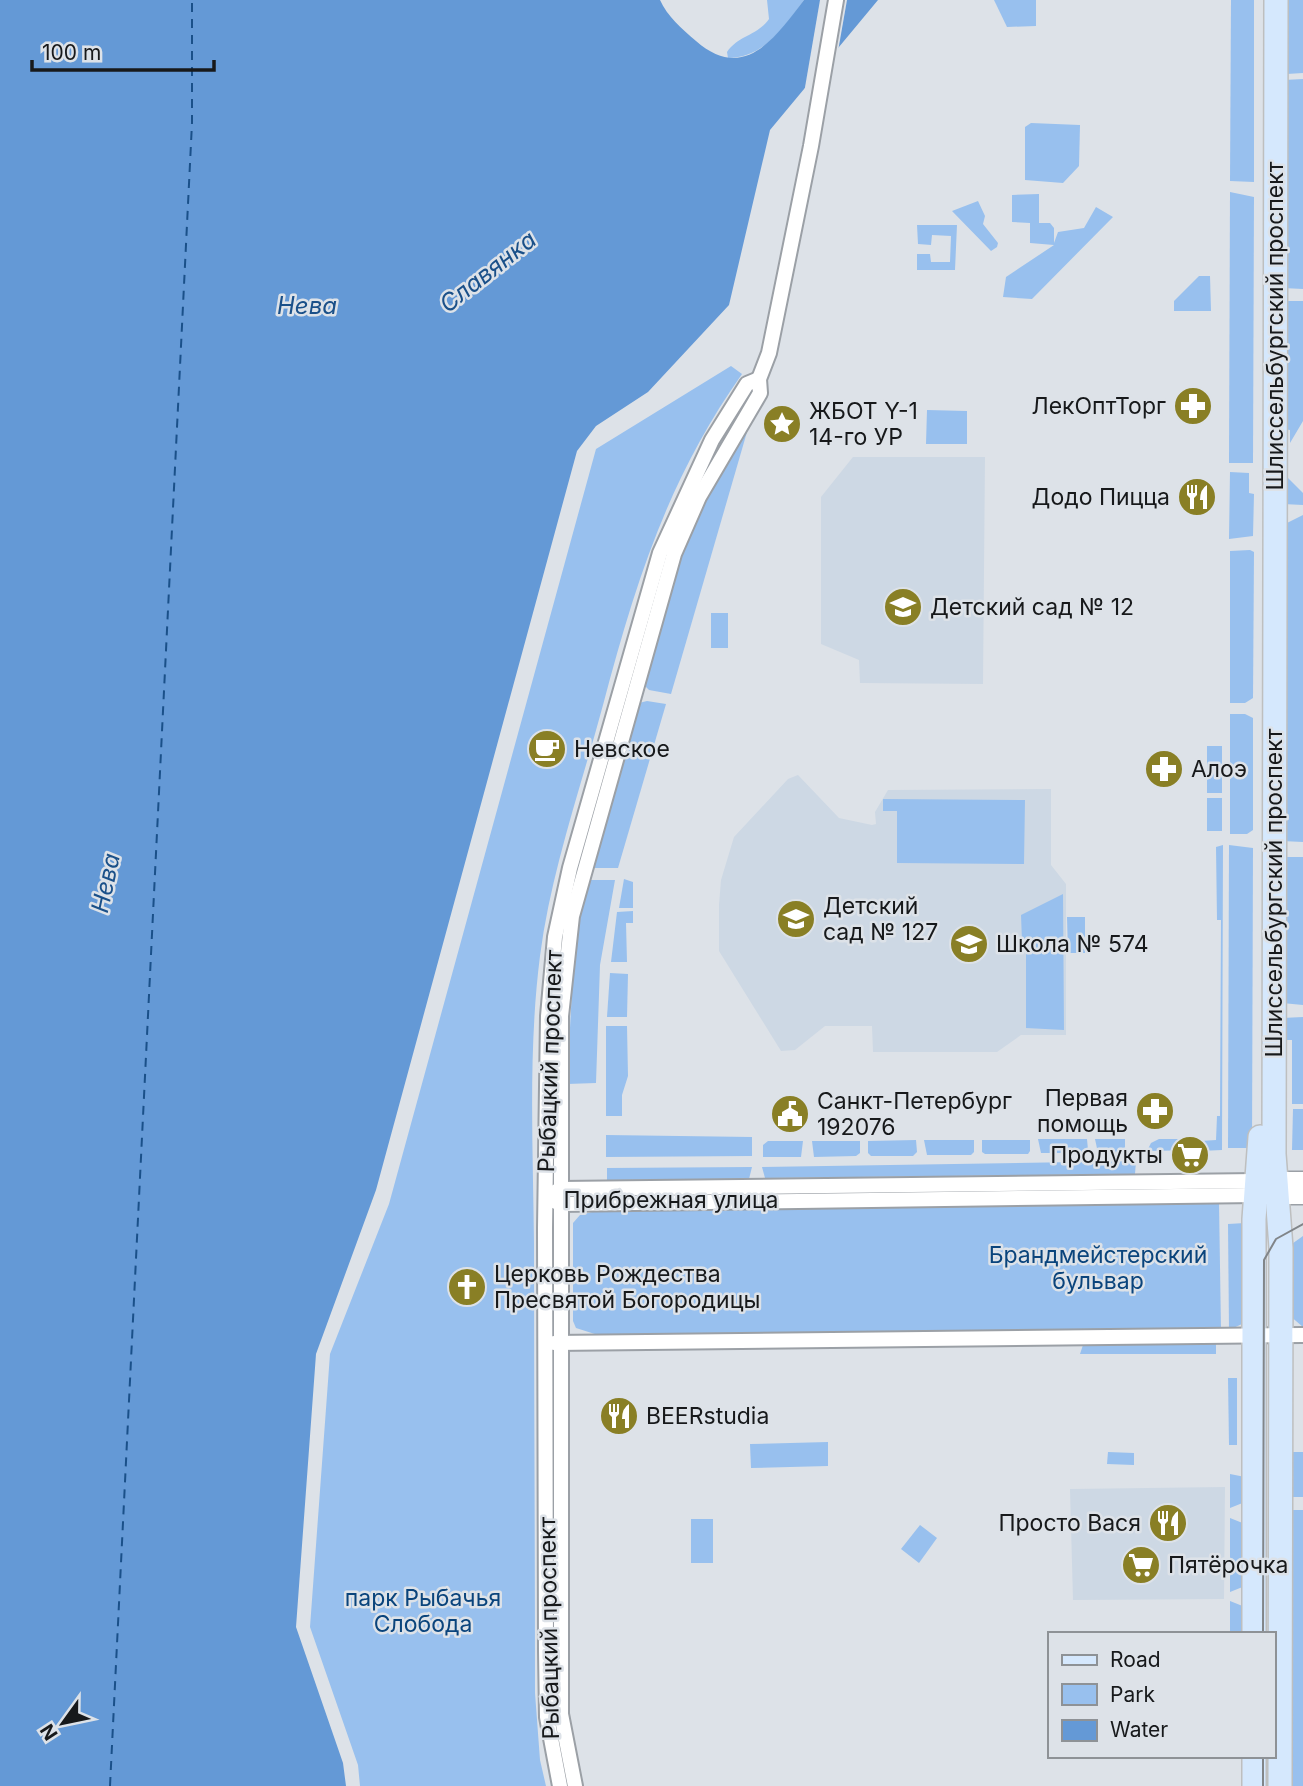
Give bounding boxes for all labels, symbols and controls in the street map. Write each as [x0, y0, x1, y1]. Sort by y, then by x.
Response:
scale bar [32, 28, 214, 72]
text: 100 m [42, 40, 101, 65]
street label: Шлиссельбургский проспект [1261, 161, 1289, 490]
water label: Славянка [434, 225, 542, 318]
water label: Нева [277, 291, 337, 320]
pharmacy icon: ЛекОптТорг [1172, 385, 1214, 427]
place label: ЛекОптТорг [1031, 392, 1166, 420]
place label: ЖБОТ Y-1 14-го УР [809, 397, 918, 451]
place icon: ЖБОТ Y-1 14-го УР [761, 403, 803, 445]
restaurant icon: Додо Пицца [1176, 476, 1218, 518]
place label: Додо Пицца [1032, 483, 1170, 511]
school or university icon: Детский сад № 12 [882, 586, 924, 628]
place label: Детский сад № 12 [930, 593, 1134, 621]
cafe icon: Невское [526, 728, 568, 770]
street label: Шлиссельбургский проспект [1260, 728, 1288, 1057]
place label: Невское [574, 735, 670, 763]
pharmacy icon: Алоэ [1143, 748, 1185, 790]
place label: Алоэ [1191, 755, 1247, 783]
water label: Нева [85, 851, 126, 915]
place label: Детский сад № 127 [823, 892, 938, 946]
school or university icon: Детский сад № 127 [775, 898, 817, 940]
school or university icon: Школа № 574 [948, 923, 990, 965]
place label: Школа № 574 [996, 930, 1149, 958]
street label: Рыбацкий проспект [532, 949, 568, 1173]
place label: Первая помощь [1037, 1084, 1128, 1138]
place label: Санкт-Петербург 192076 [817, 1087, 1012, 1141]
pharmacy icon: Первая помощь [1134, 1090, 1176, 1132]
public building icon: Санкт-Петербург 192076 [769, 1093, 811, 1135]
supermarket icon: Продукты [1169, 1134, 1211, 1176]
place label: Продукты [1050, 1141, 1163, 1169]
street label: Прибрежная улица [563, 1186, 779, 1214]
park label: Брандмейстерский бульвар [989, 1241, 1207, 1295]
place label: Церковь Рождества Пресвятой Богородицы [494, 1260, 760, 1314]
church icon: Церковь Рождества Пресвятой Богородицы [446, 1266, 488, 1308]
restaurant icon: BEERstudia [598, 1395, 640, 1437]
place label: BEERstudia [646, 1402, 769, 1430]
restaurant icon: Просто Вася [1147, 1502, 1189, 1544]
place label: Просто Вася [998, 1509, 1141, 1537]
street label: Рыбацкий проспект [533, 1516, 565, 1740]
supermarket icon: Пятёрочка [1120, 1544, 1162, 1586]
place label: Пятёрочка [1168, 1551, 1288, 1579]
park label: парк Рыбачья Слобода [345, 1584, 501, 1638]
legend [1048, 1632, 1275, 1758]
text: Road [1110, 1647, 1161, 1672]
text: Park [1110, 1682, 1155, 1707]
north arrow [28, 1688, 98, 1758]
text: Water [1110, 1717, 1168, 1742]
text: N [36, 1720, 63, 1744]

